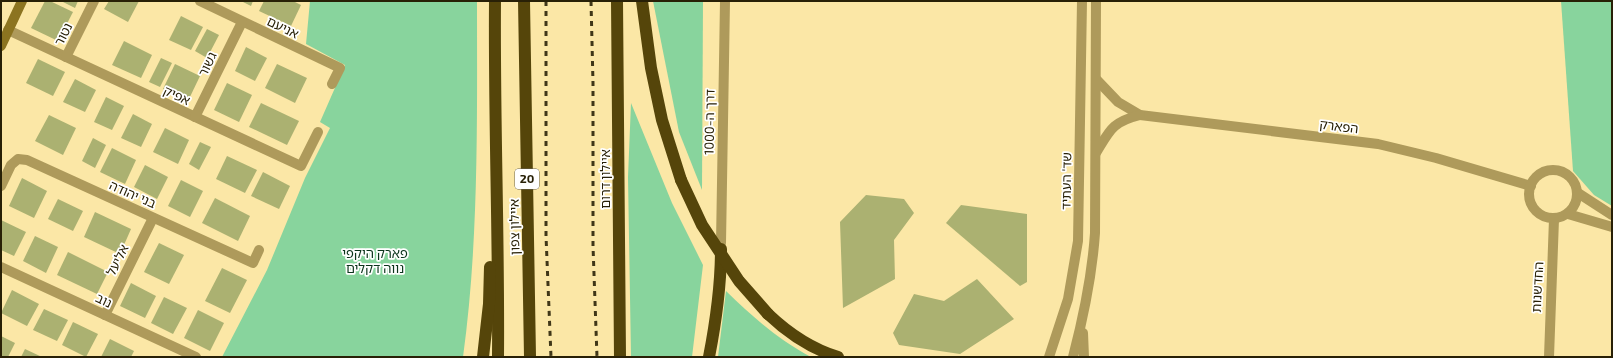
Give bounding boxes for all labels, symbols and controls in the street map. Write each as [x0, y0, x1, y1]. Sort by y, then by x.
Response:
street label: אניעם [264, 12, 302, 42]
street label: נטור [51, 20, 75, 48]
street label: גשור [194, 49, 220, 79]
street label: אפיק [161, 82, 193, 108]
street label: דרך ה-1000 [700, 89, 718, 155]
street label: הפארק [1319, 116, 1359, 136]
street label: איילון דרום [597, 149, 613, 209]
street label: שד' העתיד [1057, 152, 1075, 210]
road number: 20 [515, 169, 539, 189]
street label: בני יהודה [107, 177, 159, 211]
street label: איילון צפון [506, 199, 522, 255]
street label: אליעל [102, 242, 132, 278]
park label: פארק היקפי נווה דקלים [342, 245, 408, 276]
street label: החדשנות [1528, 261, 1546, 313]
street label: נוב [93, 289, 115, 311]

